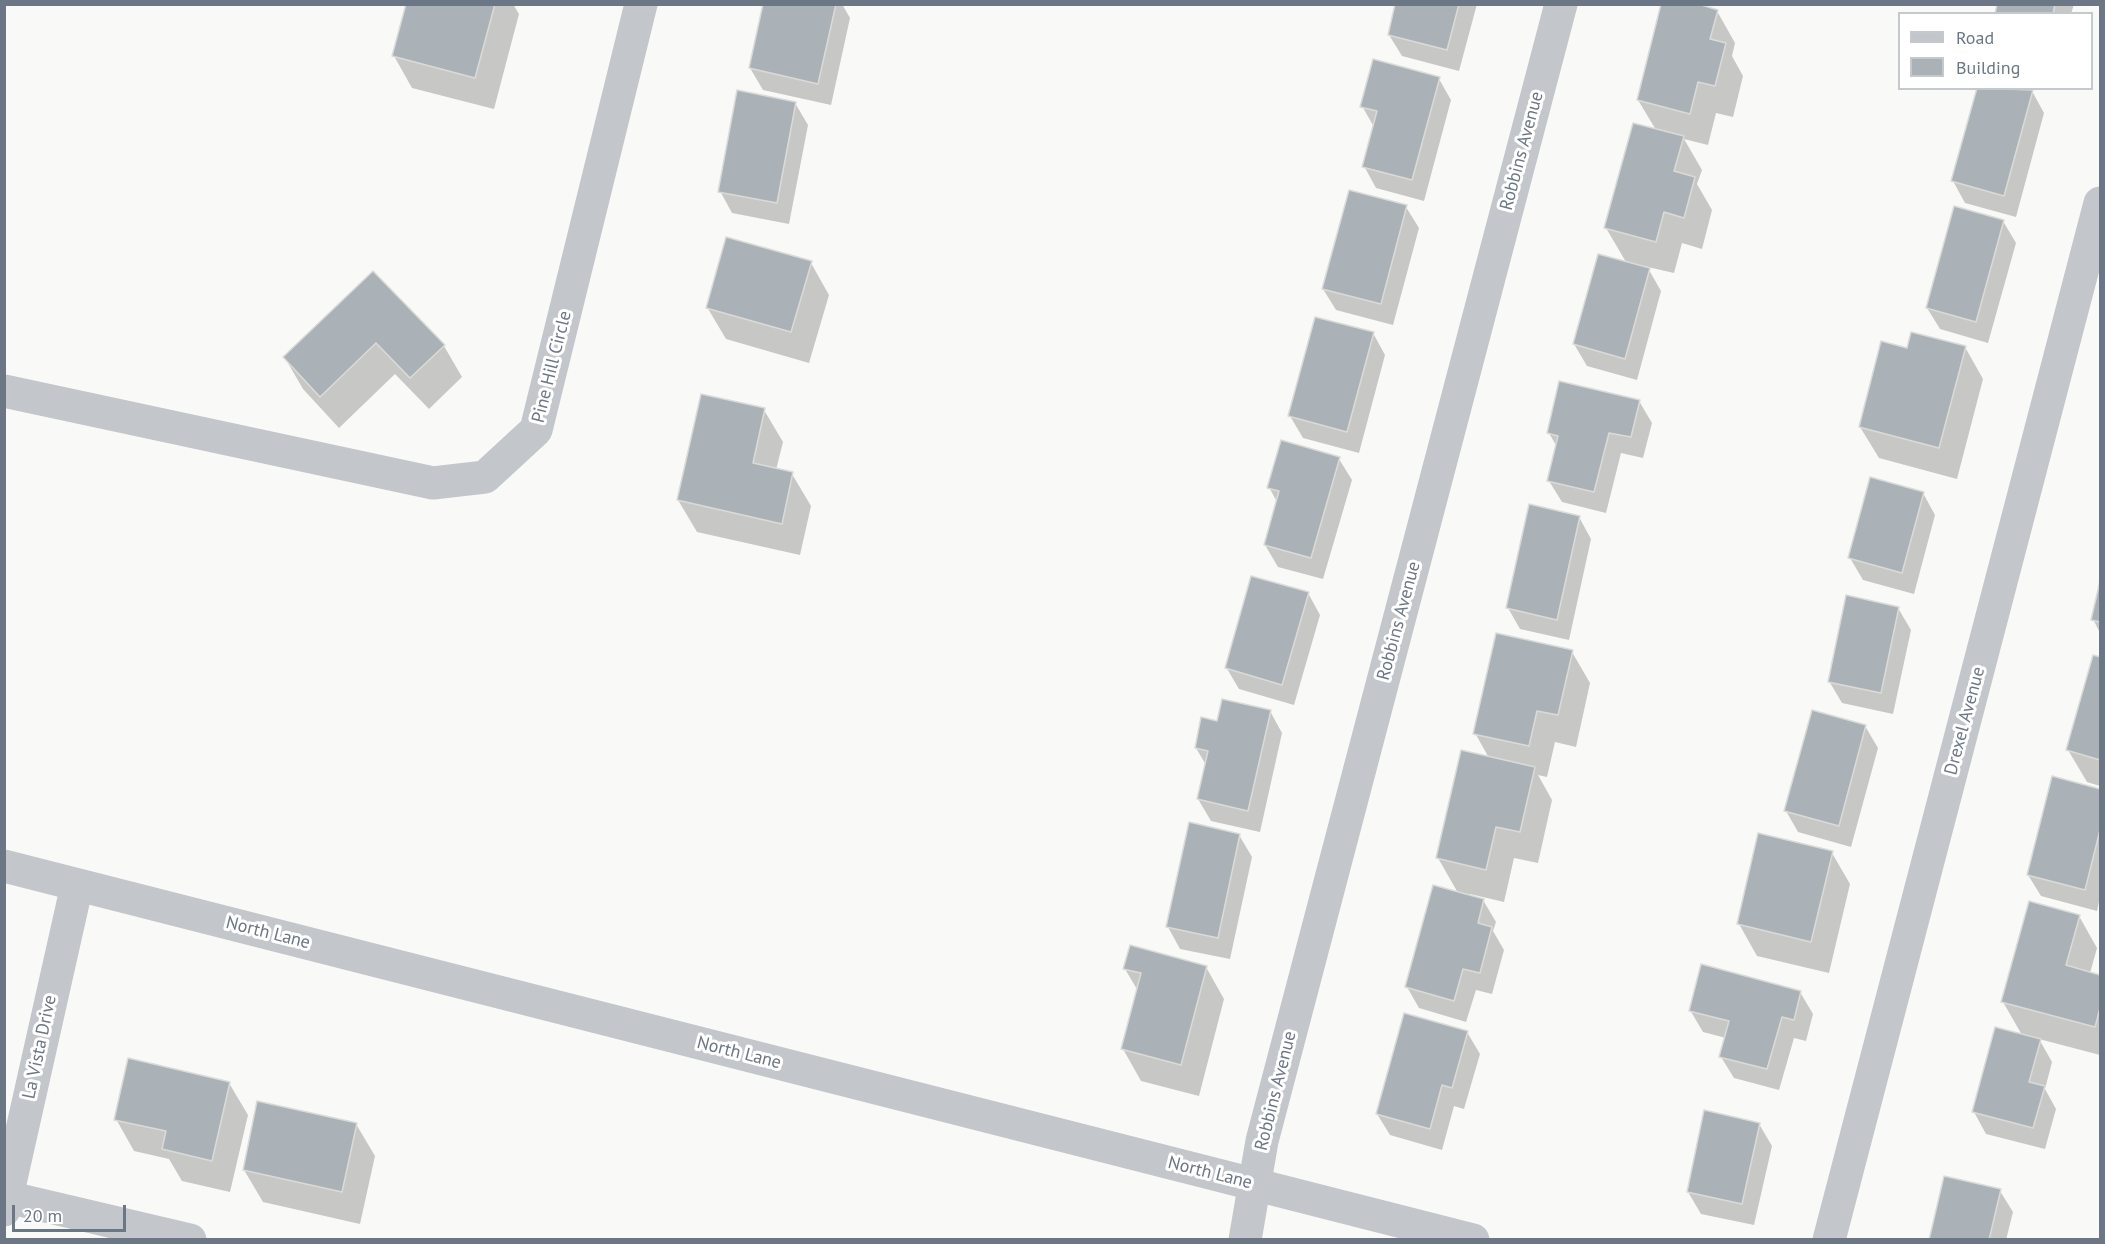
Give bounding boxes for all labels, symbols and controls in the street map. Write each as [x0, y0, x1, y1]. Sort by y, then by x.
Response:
legend [1898, 12, 2093, 90]
text: Road [1956, 26, 1994, 49]
text: Building [1956, 56, 2020, 79]
street label: Robbins Avenue [1496, 89, 1548, 213]
street label: Pine Hill Circle [528, 309, 576, 425]
street label: Robbins Avenue [1373, 559, 1425, 683]
street label: Drexel Avenue [1940, 665, 1990, 777]
street label: North Lane [224, 912, 312, 954]
street label: La Vista Drive [18, 993, 62, 1101]
street label: Robbins Avenue [1251, 1029, 1301, 1153]
street label: North Lane [695, 1032, 783, 1074]
street label: North Lane [1166, 1152, 1254, 1194]
scale bar [15, 1193, 129, 1231]
text: 20 m [23, 1204, 62, 1227]

